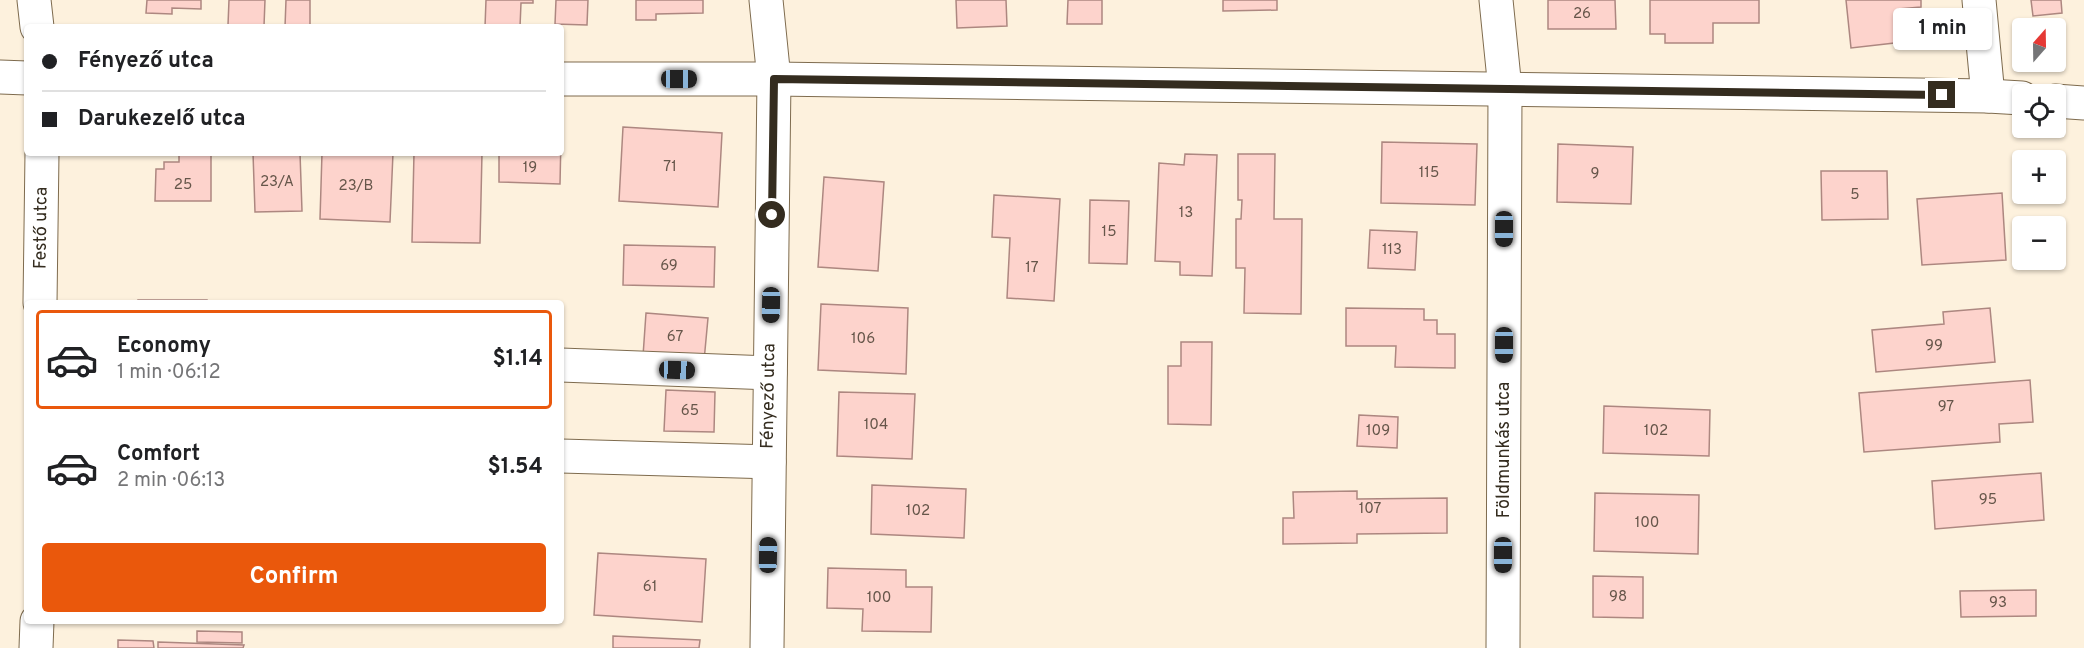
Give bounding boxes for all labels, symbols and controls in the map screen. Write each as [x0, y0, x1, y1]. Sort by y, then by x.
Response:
house number: 26 [1573, 5, 1591, 24]
callout: 1 min [1892, 8, 1992, 50]
text: 1 min [1918, 16, 1967, 42]
north arrow [2012, 18, 2066, 72]
map controls [2012, 18, 2066, 270]
text: Fényező utca [78, 48, 214, 75]
car [661, 70, 697, 88]
route end [1928, 81, 1955, 108]
button: locate [2012, 84, 2066, 138]
text: Darukezelő utca [78, 106, 246, 133]
button: + [2012, 150, 2066, 204]
house number: 71 [663, 158, 677, 177]
house number: 19 [523, 159, 537, 178]
house number: 115 [1419, 164, 1439, 183]
house number: 9 [1591, 165, 1599, 184]
house number: 23/A [260, 173, 294, 192]
house number: 25 [174, 176, 192, 195]
house number: 23/B [339, 177, 373, 196]
house number: 5 [1850, 186, 1860, 205]
street label: Festő utca [29, 187, 53, 269]
route start [758, 201, 785, 228]
house number: 13 [1179, 204, 1193, 223]
car [1495, 211, 1513, 247]
button: − [2012, 216, 2066, 270]
house number: 15 [1102, 223, 1116, 242]
house number: 113 [1382, 241, 1402, 260]
house number: 69 [660, 257, 678, 276]
house number: 17 [1025, 259, 1039, 278]
car [762, 287, 780, 323]
car [1495, 327, 1513, 363]
house number: 67 [667, 328, 683, 347]
house number: 106 [851, 330, 875, 349]
icon: car [45, 333, 99, 387]
text: Economy [117, 333, 211, 360]
house number: 99 [1925, 337, 1943, 356]
street label: Fényező utca [757, 343, 781, 449]
text: $1.14 [493, 346, 543, 373]
text: 1 min · 06:12 [117, 360, 221, 386]
car [659, 360, 695, 380]
street label: Földmunkás utca [1493, 382, 1516, 518]
house number: 97 [1938, 398, 1954, 417]
house number: 65 [681, 402, 699, 421]
house number: 104 [864, 416, 888, 435]
house number: 109 [1366, 422, 1390, 441]
house number: 102 [1644, 422, 1668, 441]
icon: car [45, 441, 99, 495]
text: Comfort [117, 441, 200, 468]
text: $1.54 [487, 454, 543, 481]
text: 2 min · 06:13 [117, 468, 225, 494]
house number: 95 [1979, 491, 1997, 510]
house number: 107 [1359, 500, 1381, 519]
house number: 102 [906, 502, 930, 521]
house number: 100 [1635, 514, 1659, 533]
car [759, 537, 777, 573]
car [1494, 537, 1512, 573]
button: Confirm [42, 543, 546, 612]
house number: 61 [643, 578, 657, 597]
house number: 98 [1609, 588, 1627, 607]
house number: 100 [867, 589, 891, 608]
house number: 93 [1989, 594, 2007, 613]

